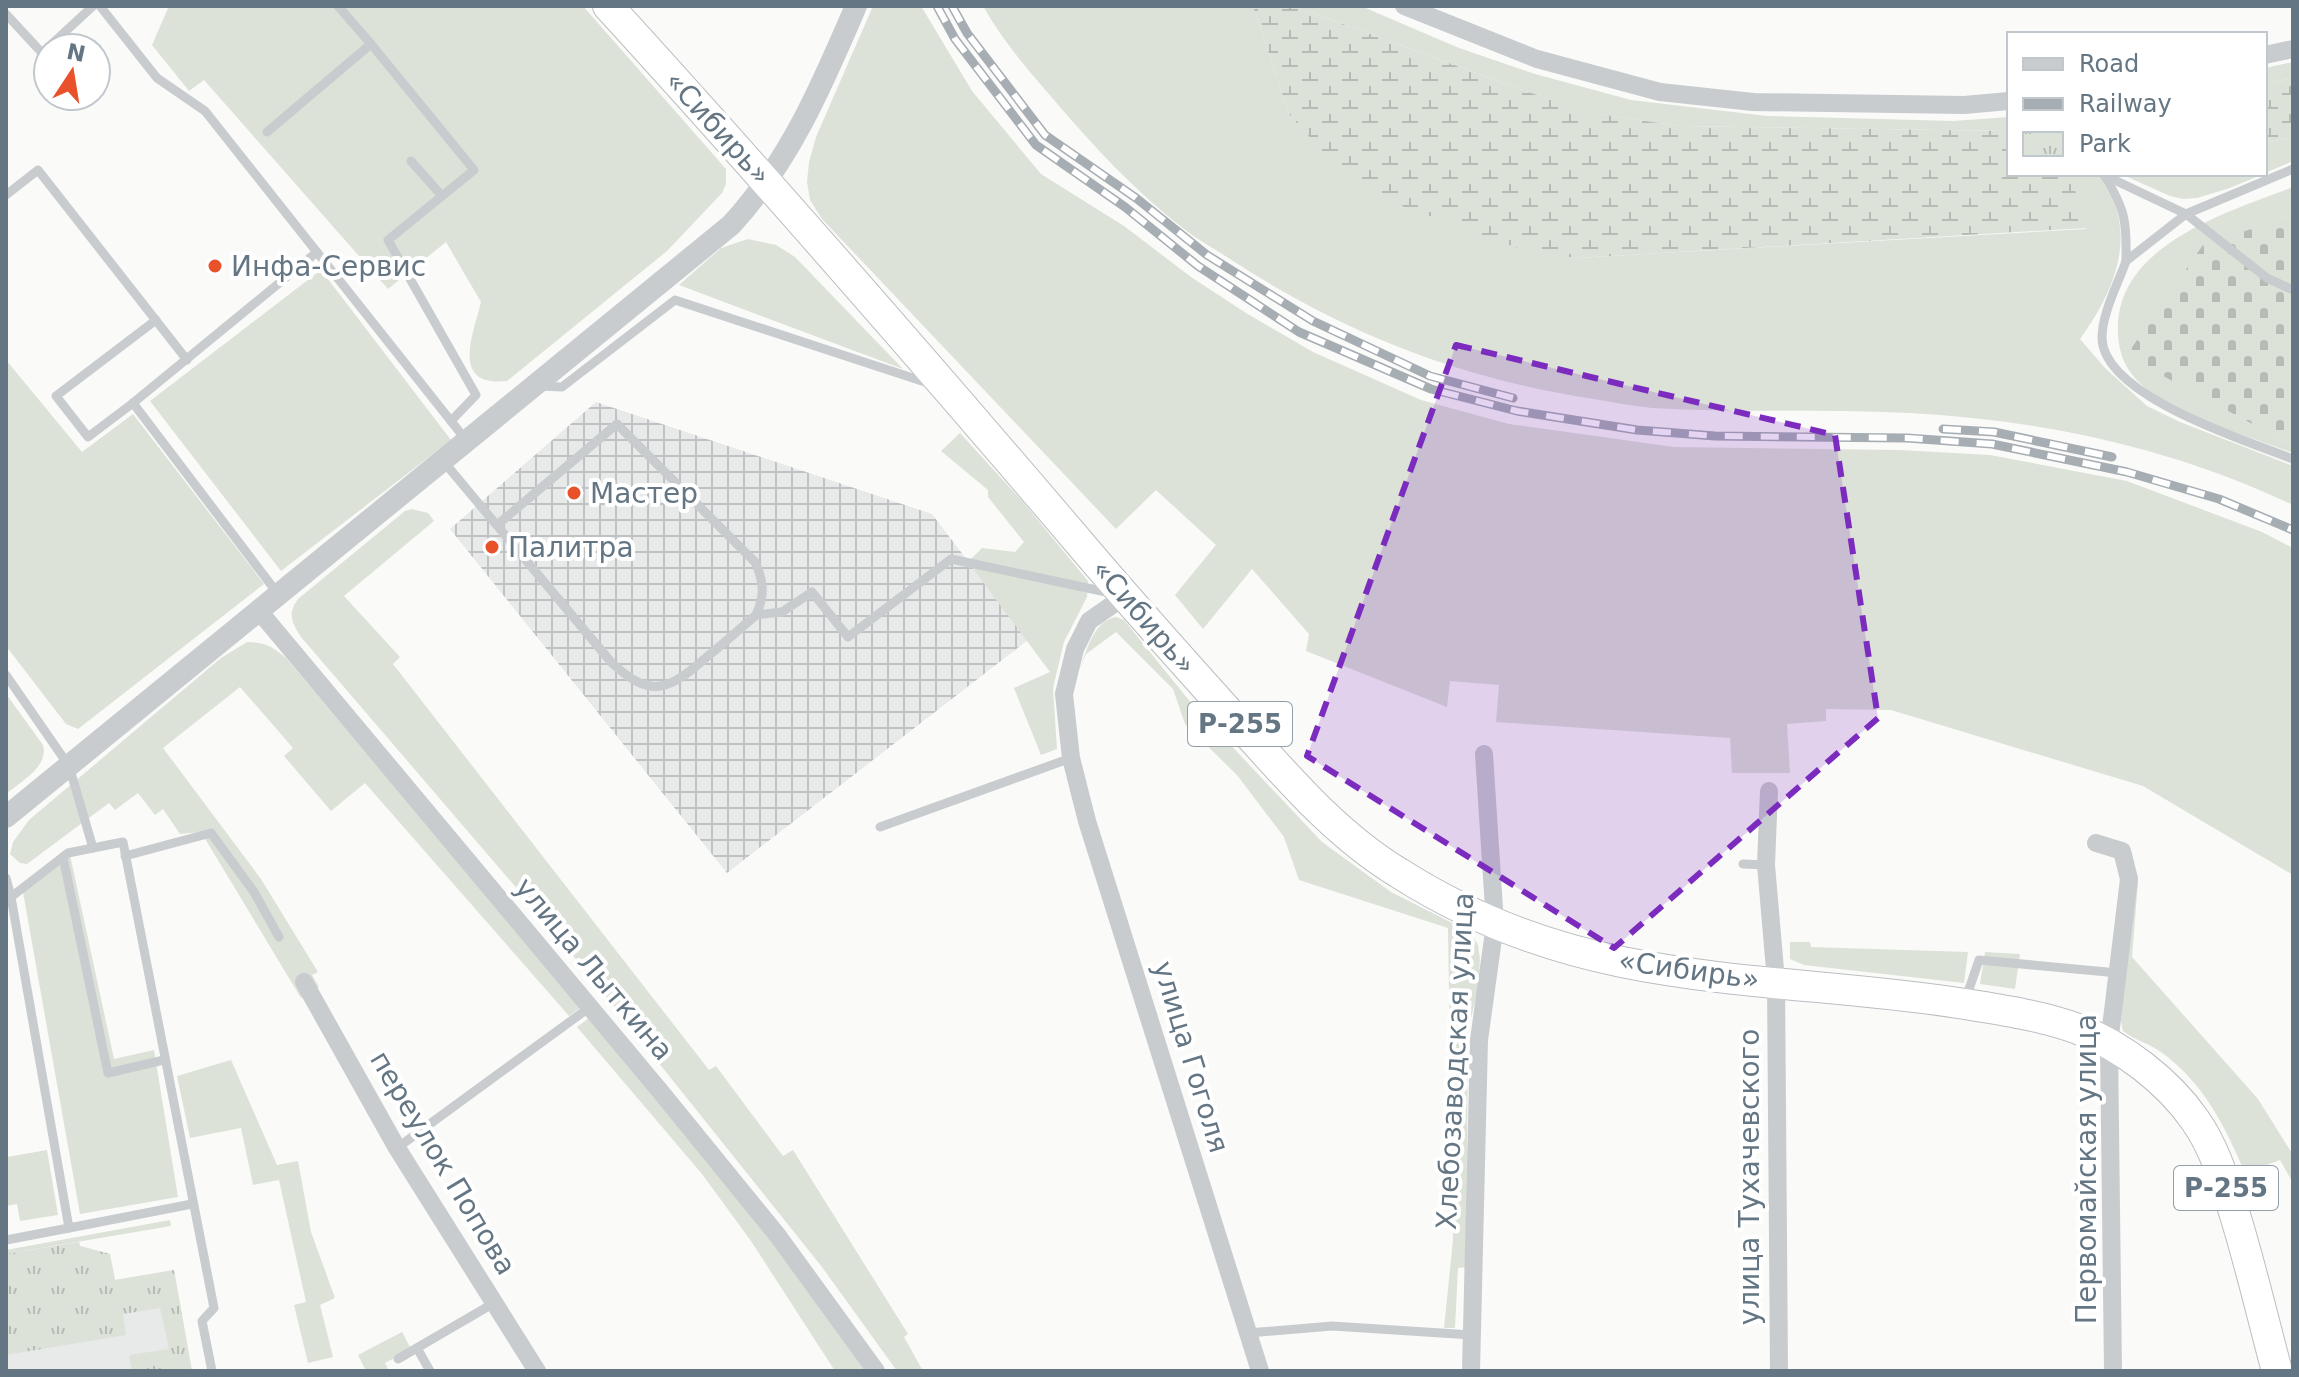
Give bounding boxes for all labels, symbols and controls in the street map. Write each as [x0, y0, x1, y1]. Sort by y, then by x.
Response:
north arrow [32, 32, 112, 112]
legend [2007, 32, 2267, 176]
text: N [64, 39, 88, 67]
text: Road [2079, 50, 2139, 78]
street label: «Сибирь» [658, 64, 778, 192]
text: Railway [2079, 90, 2172, 118]
text: Park [2079, 130, 2131, 158]
place label: Инфа-Сервис [231, 250, 426, 283]
marker: Инфа-Сервис [206, 257, 224, 275]
place label: Мастер [590, 477, 698, 510]
marker: Мастер [565, 484, 583, 502]
place label: Палитра [508, 531, 634, 564]
marker: Палитра [483, 538, 501, 556]
street label: «Сибирь» [1085, 553, 1203, 681]
road number: Р-255 [1188, 702, 1292, 746]
street label: улица Лыткина [508, 871, 680, 1067]
street label: Хлебозаводская улица [1430, 891, 1480, 1231]
street label: «Сибирь» [1617, 944, 1761, 996]
street label: улица Гоголя [1146, 957, 1236, 1157]
street label: Первомайская улица [2070, 1014, 2103, 1324]
street label: улица Тухачевского [1733, 1029, 1766, 1325]
street label: переулок Попова [363, 1045, 523, 1281]
road number: Р-255 [2174, 1166, 2278, 1210]

